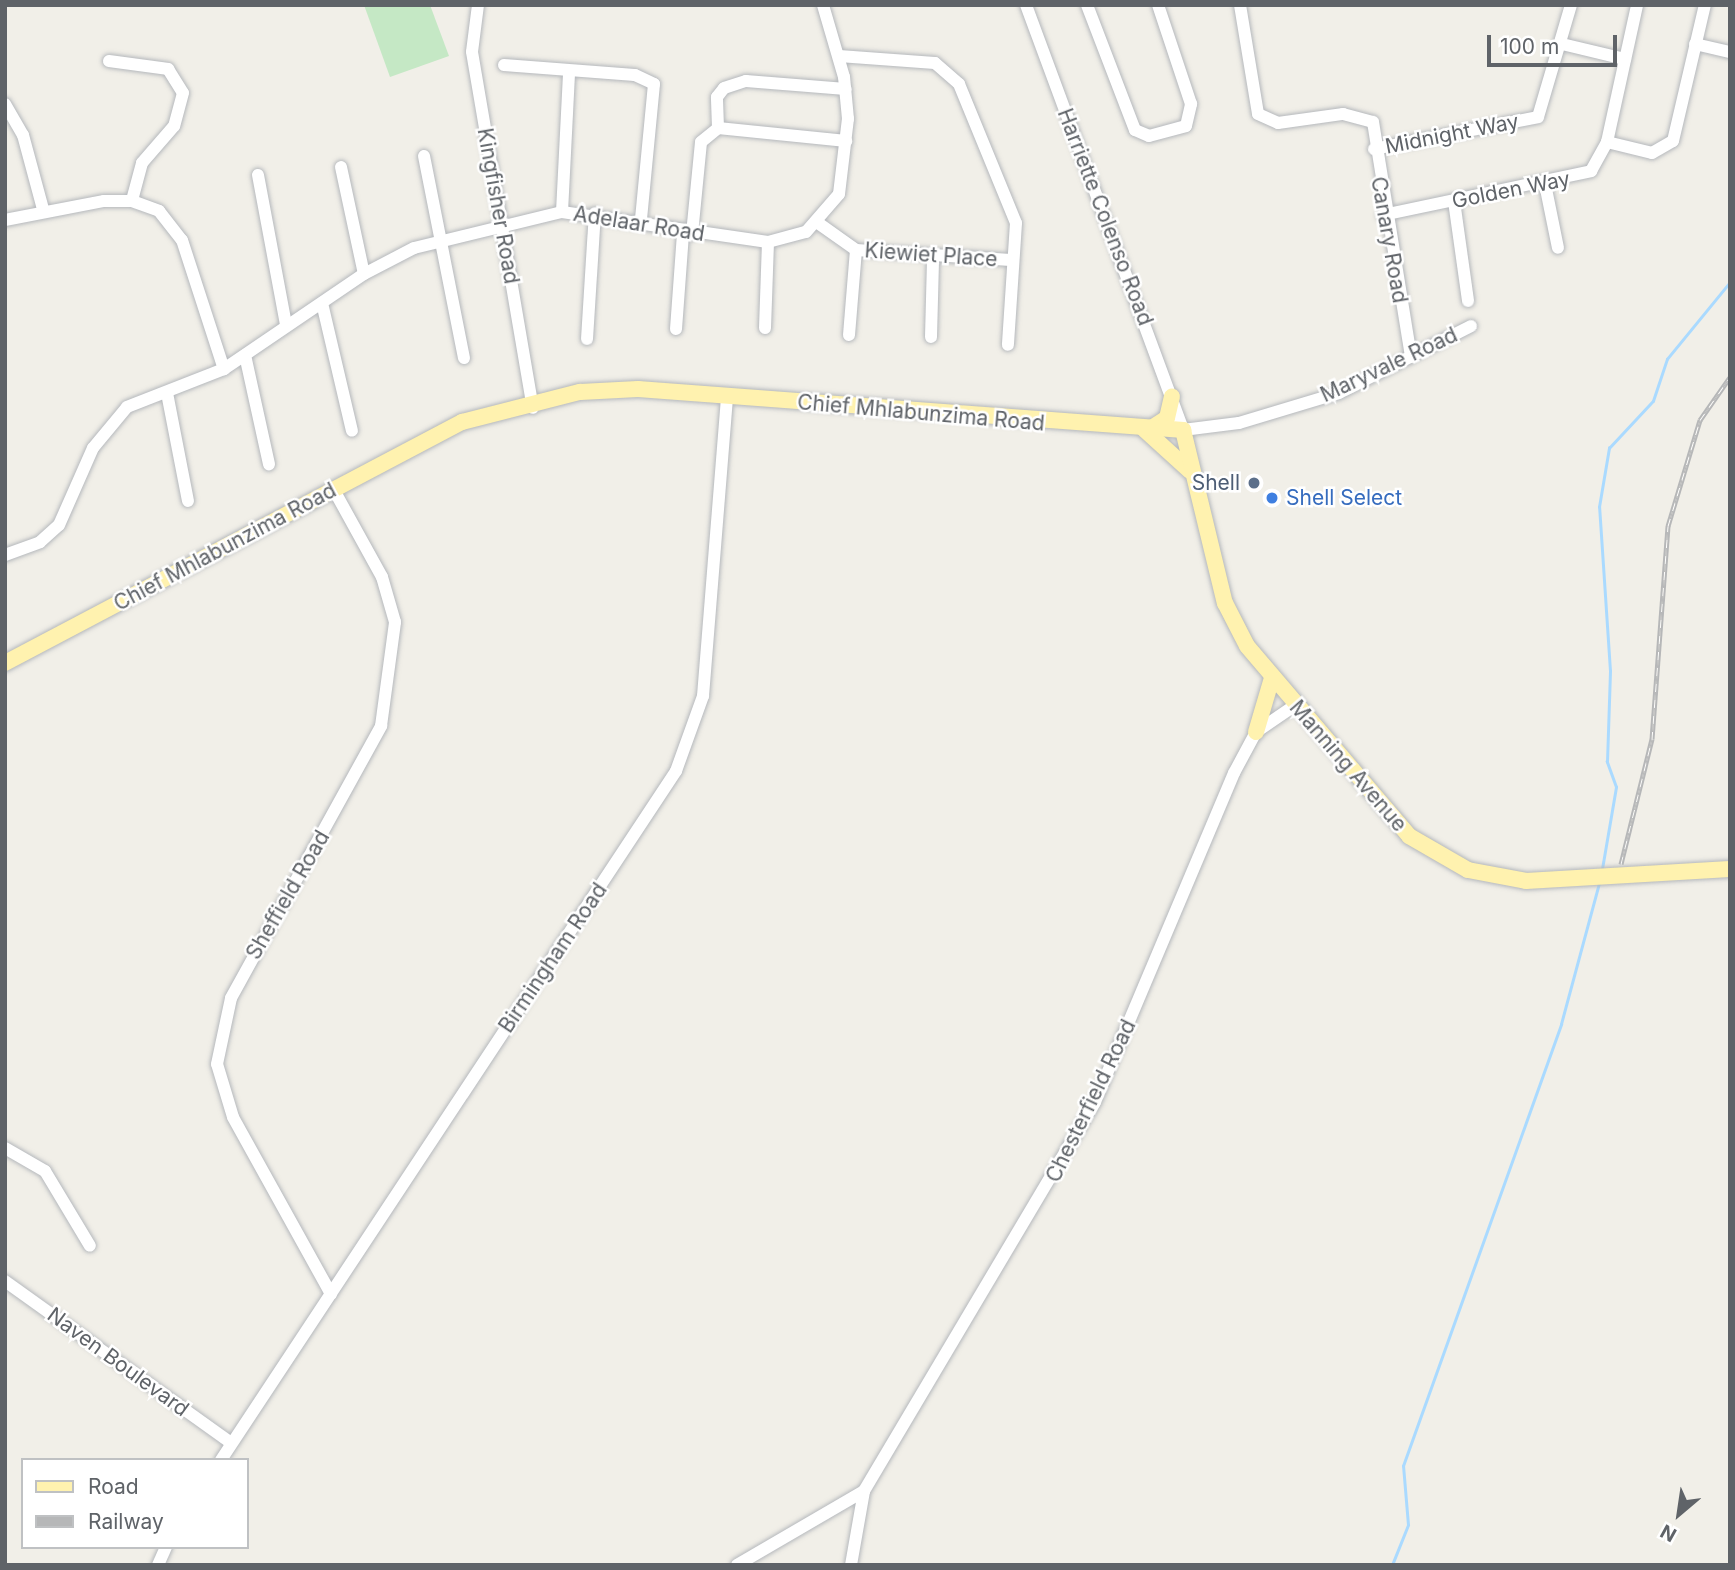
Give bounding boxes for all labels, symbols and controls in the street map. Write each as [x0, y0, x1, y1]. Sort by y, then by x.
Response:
scale bar [1490, 21, 1620, 65]
text: 100 m [1500, 34, 1559, 59]
street label: Harriette Colenso Road [1052, 105, 1158, 329]
street label: Midnight Way [1383, 109, 1521, 159]
street label: Kingfisher Road [472, 126, 524, 286]
street label: Golden Way [1450, 166, 1572, 214]
street label: Canary Road [1365, 175, 1413, 305]
street label: Adelaar Road [571, 201, 707, 247]
street label: Kiewiet Place [864, 238, 998, 272]
street label: Maryvale Road [1317, 322, 1461, 408]
street label: Chief Mhlabunzima Road [796, 390, 1046, 436]
place label: Shell [1192, 470, 1240, 496]
marker: Shell [1246, 475, 1262, 491]
street label: Chief Mhlabunzima Road [110, 478, 340, 616]
place label: Shell Select [1286, 485, 1402, 511]
marker: Shell Select [1264, 490, 1280, 506]
street label: Manning Avenue [1284, 695, 1412, 837]
street label: Sheffield Road [241, 826, 335, 964]
street label: Birmingham Road [494, 878, 612, 1038]
street label: Chesterfield Road [1041, 1016, 1141, 1186]
street label: Naven Boulevard [42, 1302, 194, 1422]
legend [21, 1458, 248, 1549]
text: Road [88, 1474, 139, 1499]
north arrow [1644, 1479, 1714, 1549]
text: Railway [88, 1509, 164, 1534]
text: N [1657, 1519, 1680, 1546]

